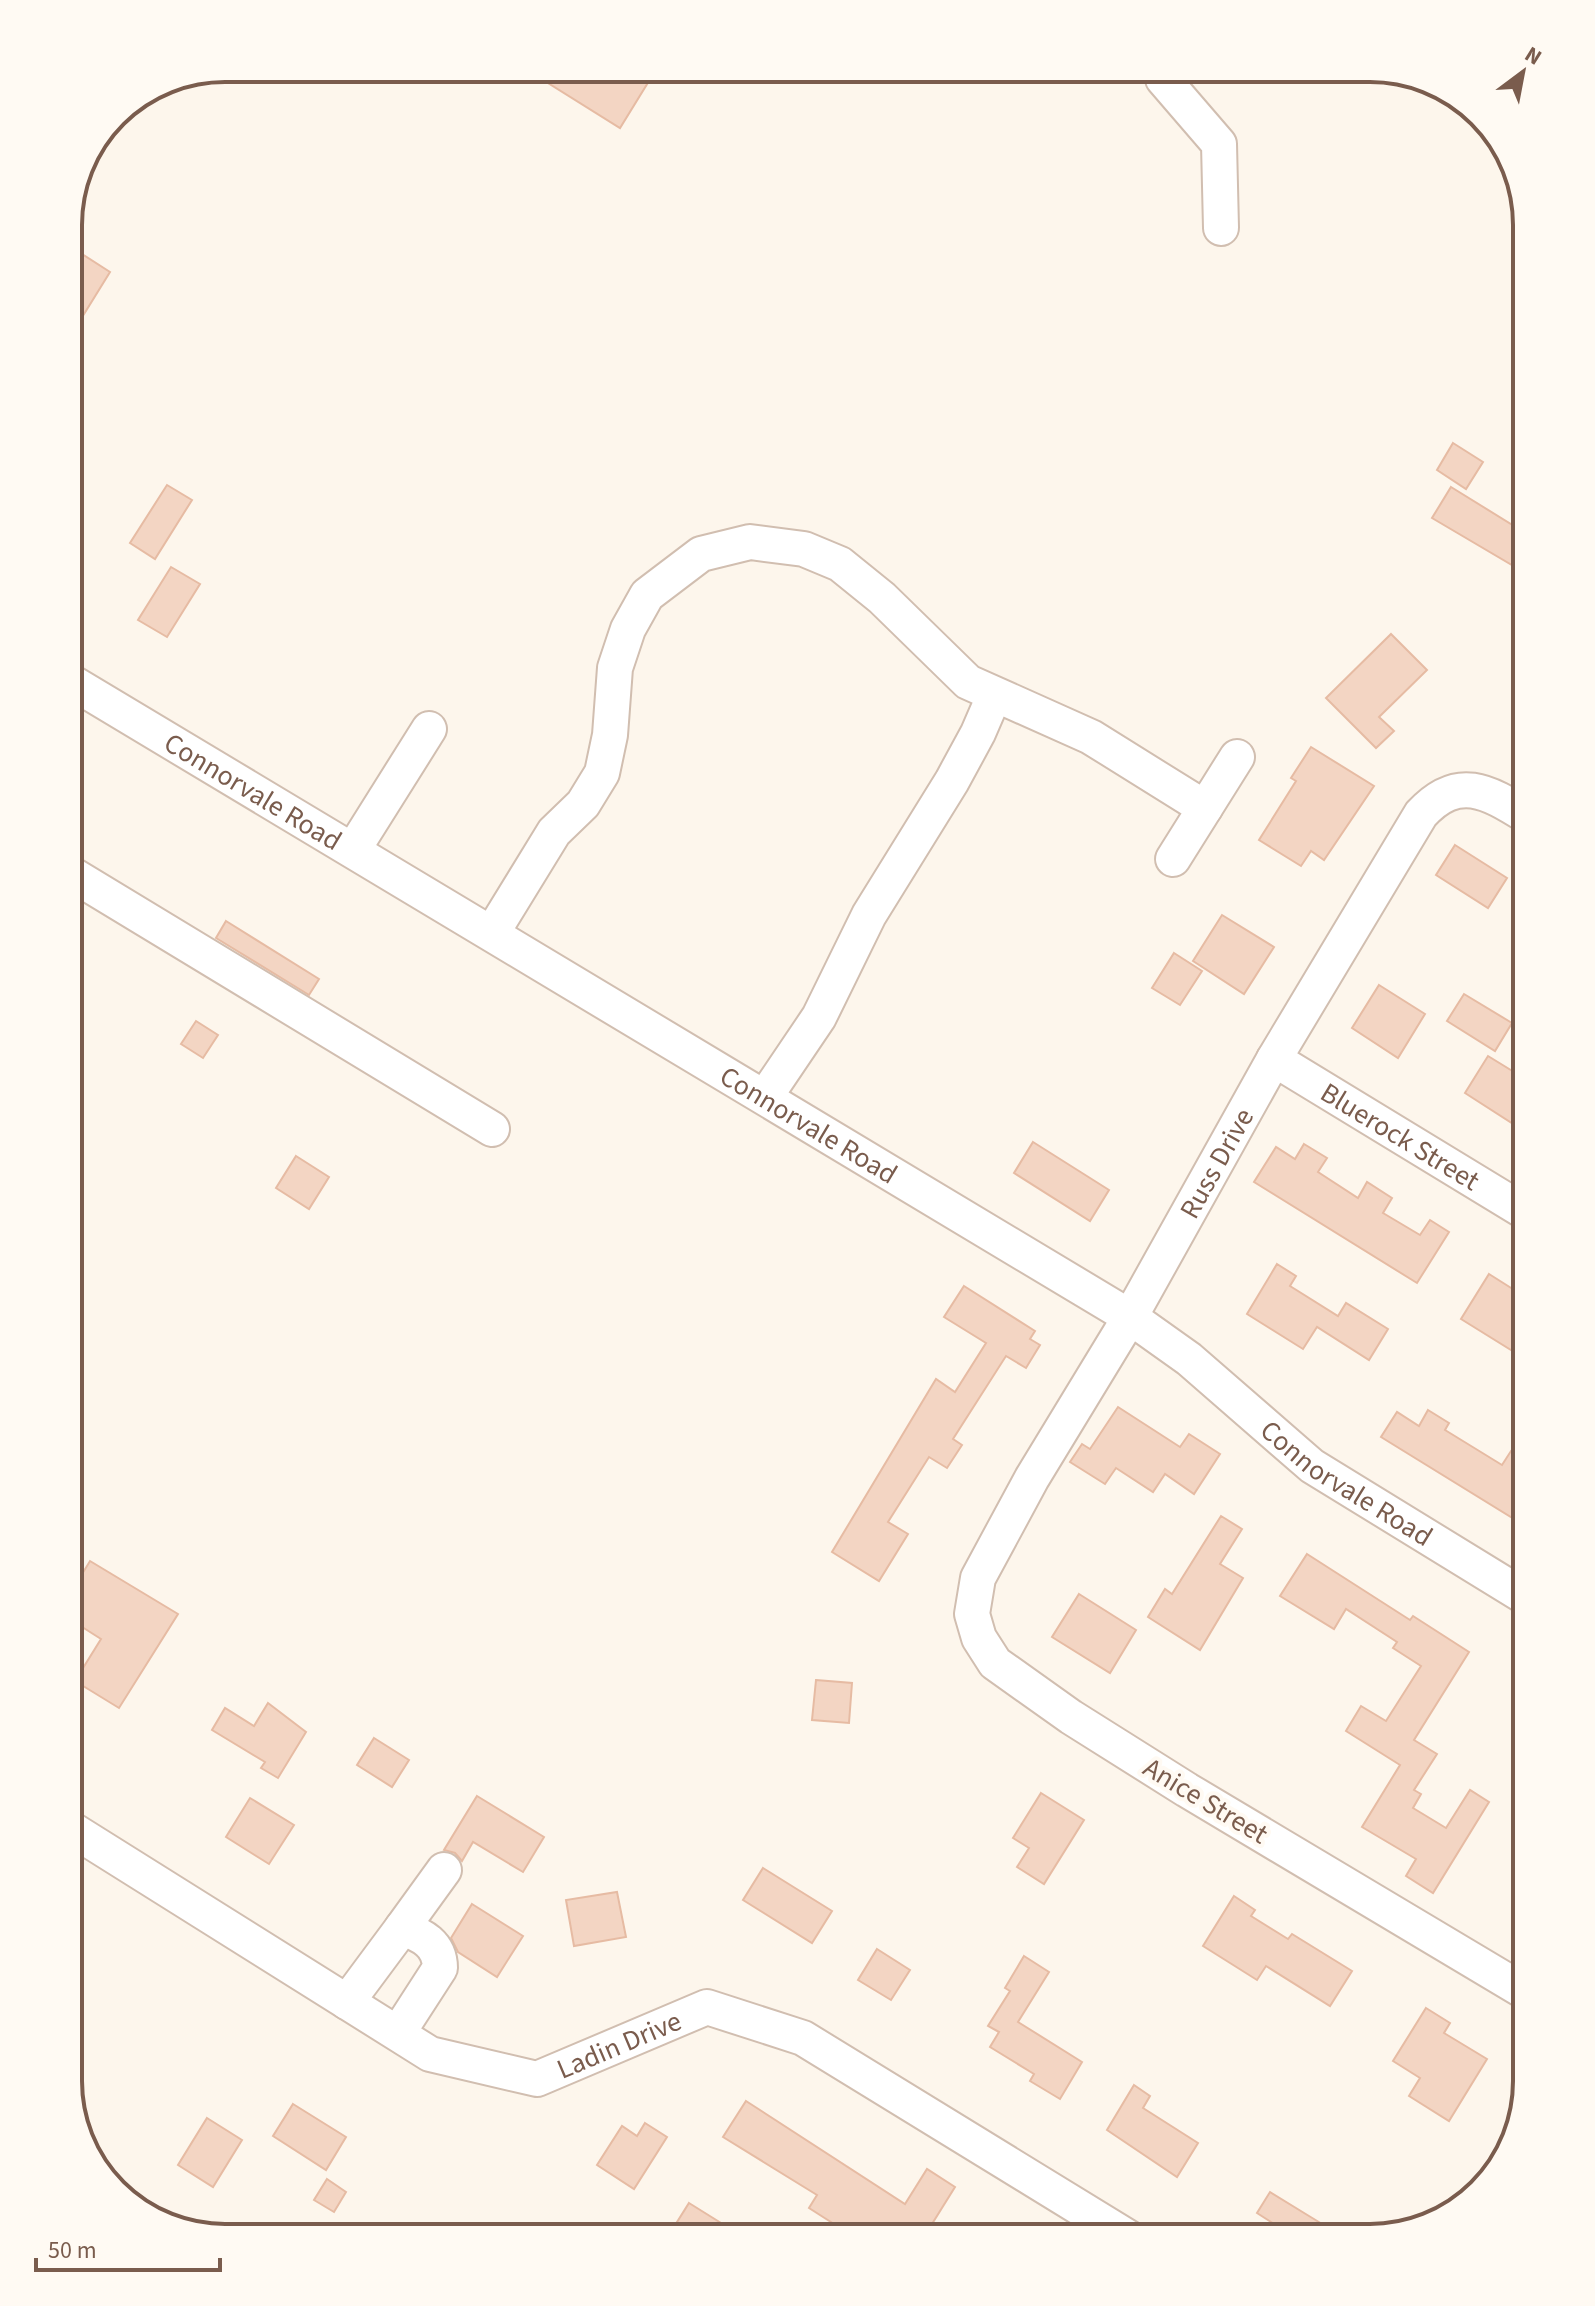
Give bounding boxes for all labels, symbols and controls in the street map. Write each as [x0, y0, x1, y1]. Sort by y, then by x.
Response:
north arrow [1483, 32, 1563, 112]
text: N [1518, 38, 1548, 73]
street label: Connorvale Road [156, 723, 349, 861]
street label: Connorvale Road [712, 1056, 905, 1194]
street label: Bluerock Street [1313, 1073, 1488, 1201]
street label: Russ Drive [1170, 1101, 1264, 1226]
street label: Connorvale Road [1251, 1411, 1440, 1556]
street label: Anice Street [1136, 1748, 1276, 1854]
street label: Ladin Drive [551, 2001, 688, 2089]
scale bar [36, 2222, 220, 2272]
text: 50 m [48, 2233, 97, 2268]

